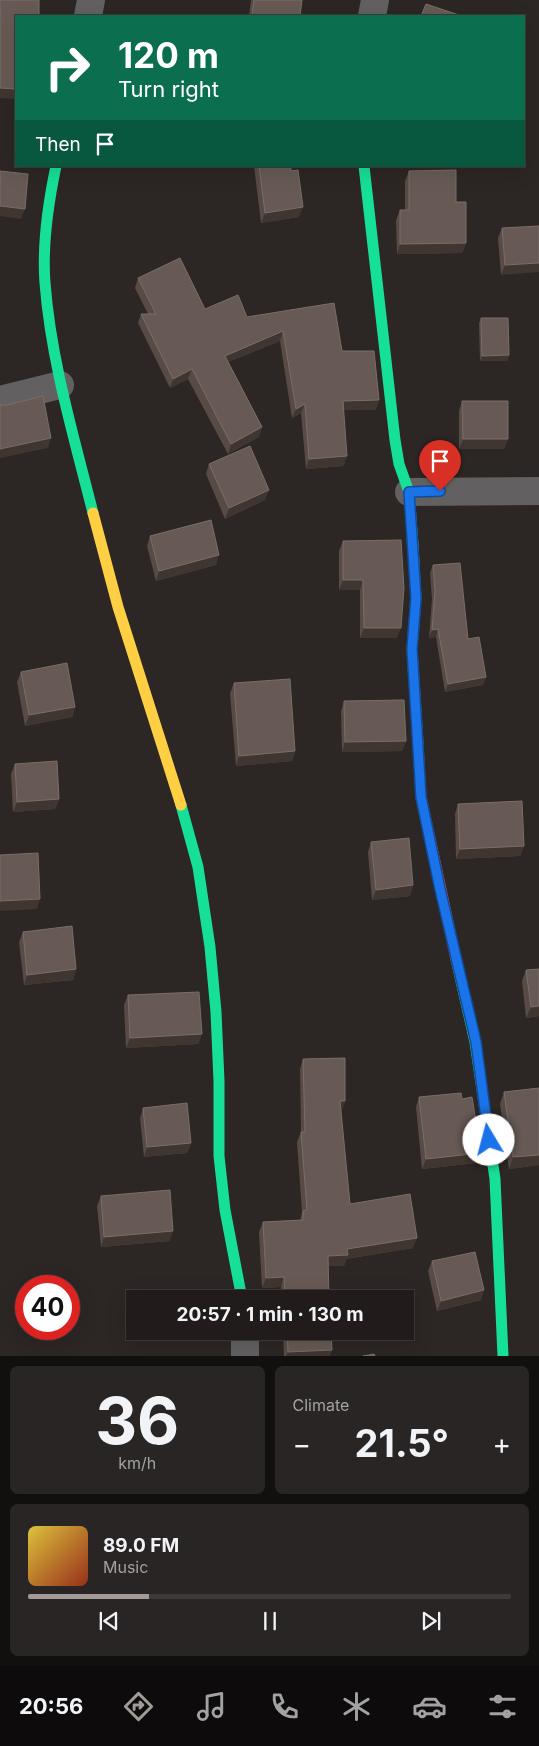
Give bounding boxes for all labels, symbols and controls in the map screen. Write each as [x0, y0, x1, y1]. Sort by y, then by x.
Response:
text: 120 m [118, 34, 219, 76]
icon: right [35, 35, 100, 100]
text: Turn right [118, 76, 219, 102]
icon: arrive [91, 130, 119, 158]
text: Then [35, 133, 81, 156]
pin [419, 440, 461, 491]
icon: arrive [426, 447, 454, 475]
position arrow [462, 1113, 514, 1165]
speed limit sign: 40 [15, 1275, 80, 1340]
text: 20:57 · 1 min · 130 m [176, 1303, 364, 1326]
text: 36 [95, 1381, 179, 1460]
text: Climate [293, 1395, 349, 1415]
text: 21.5° [355, 1420, 449, 1466]
text: − [293, 1427, 311, 1461]
text: + [492, 1427, 511, 1461]
text: km/h [118, 1453, 156, 1473]
text: 89.0 FM [103, 1534, 179, 1557]
text: Music [103, 1557, 148, 1577]
icon: previous [95, 1607, 123, 1635]
icon: pause [256, 1607, 284, 1635]
icon: next [417, 1607, 445, 1635]
icon: directions [121, 1689, 156, 1724]
icon: music [194, 1689, 229, 1724]
icon: phone [267, 1689, 302, 1724]
icon: climate [339, 1689, 374, 1724]
icon: car [412, 1689, 447, 1724]
icon: filters [485, 1689, 520, 1724]
text: 20:56 [19, 1693, 83, 1719]

